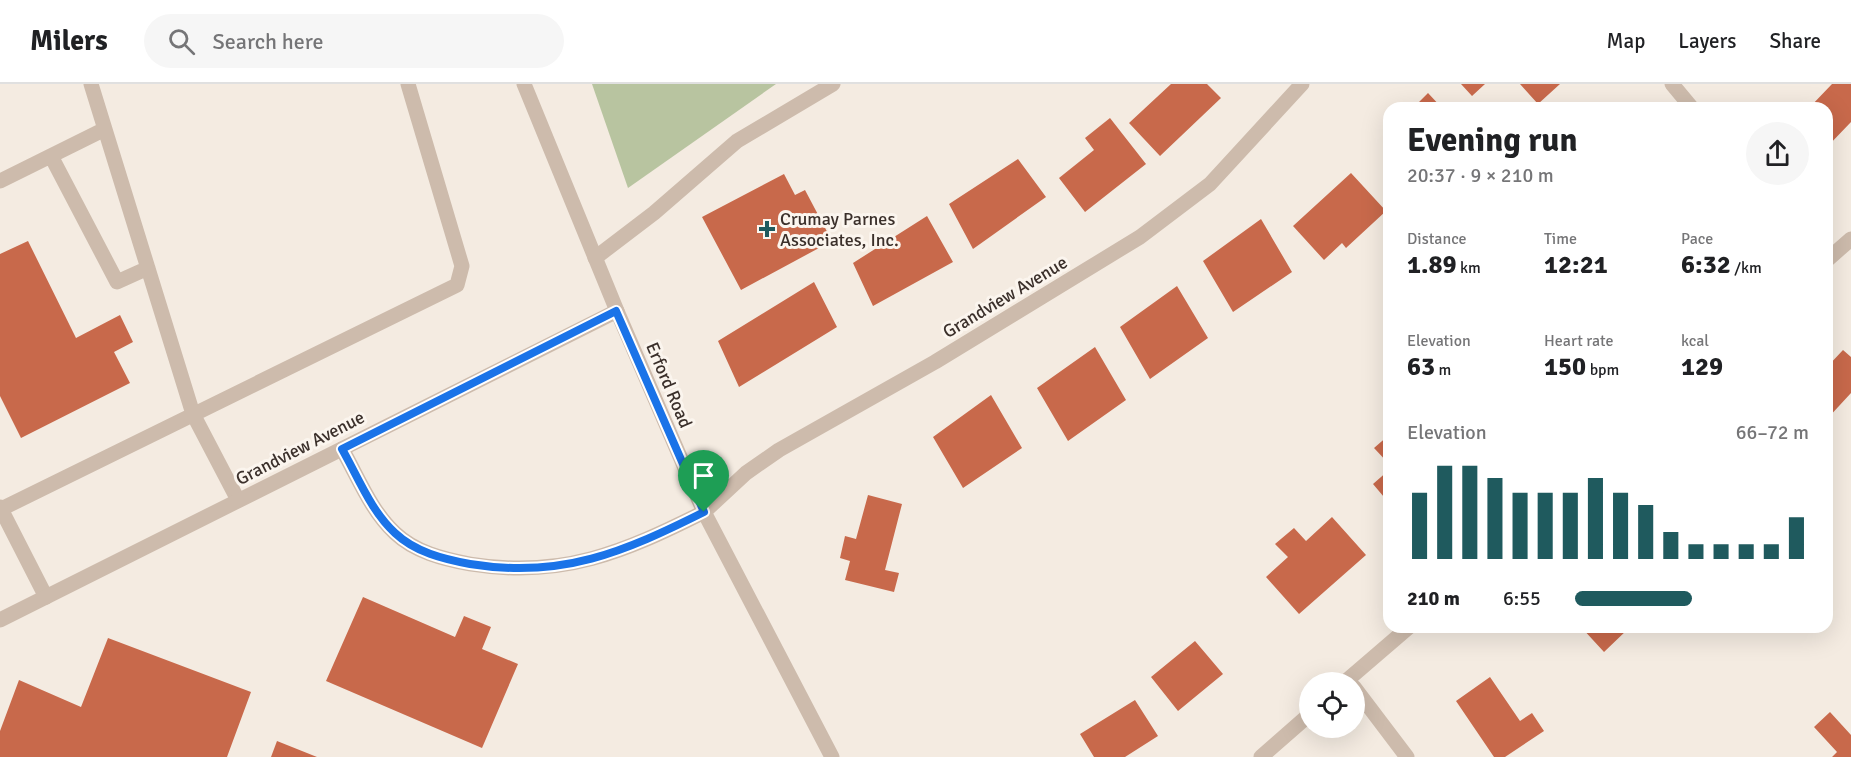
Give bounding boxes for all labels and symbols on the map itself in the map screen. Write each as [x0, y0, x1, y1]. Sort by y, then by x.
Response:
place label: Crumay Parnes Associates, Inc. [780, 208, 899, 251]
marker: Crumay Parnes Associates, Inc. [758, 220, 776, 238]
street label: Grandview Avenue [939, 251, 1071, 343]
street label: Erford Road [641, 339, 697, 431]
street label: Grandview Avenue [232, 406, 368, 490]
pin [678, 450, 729, 512]

